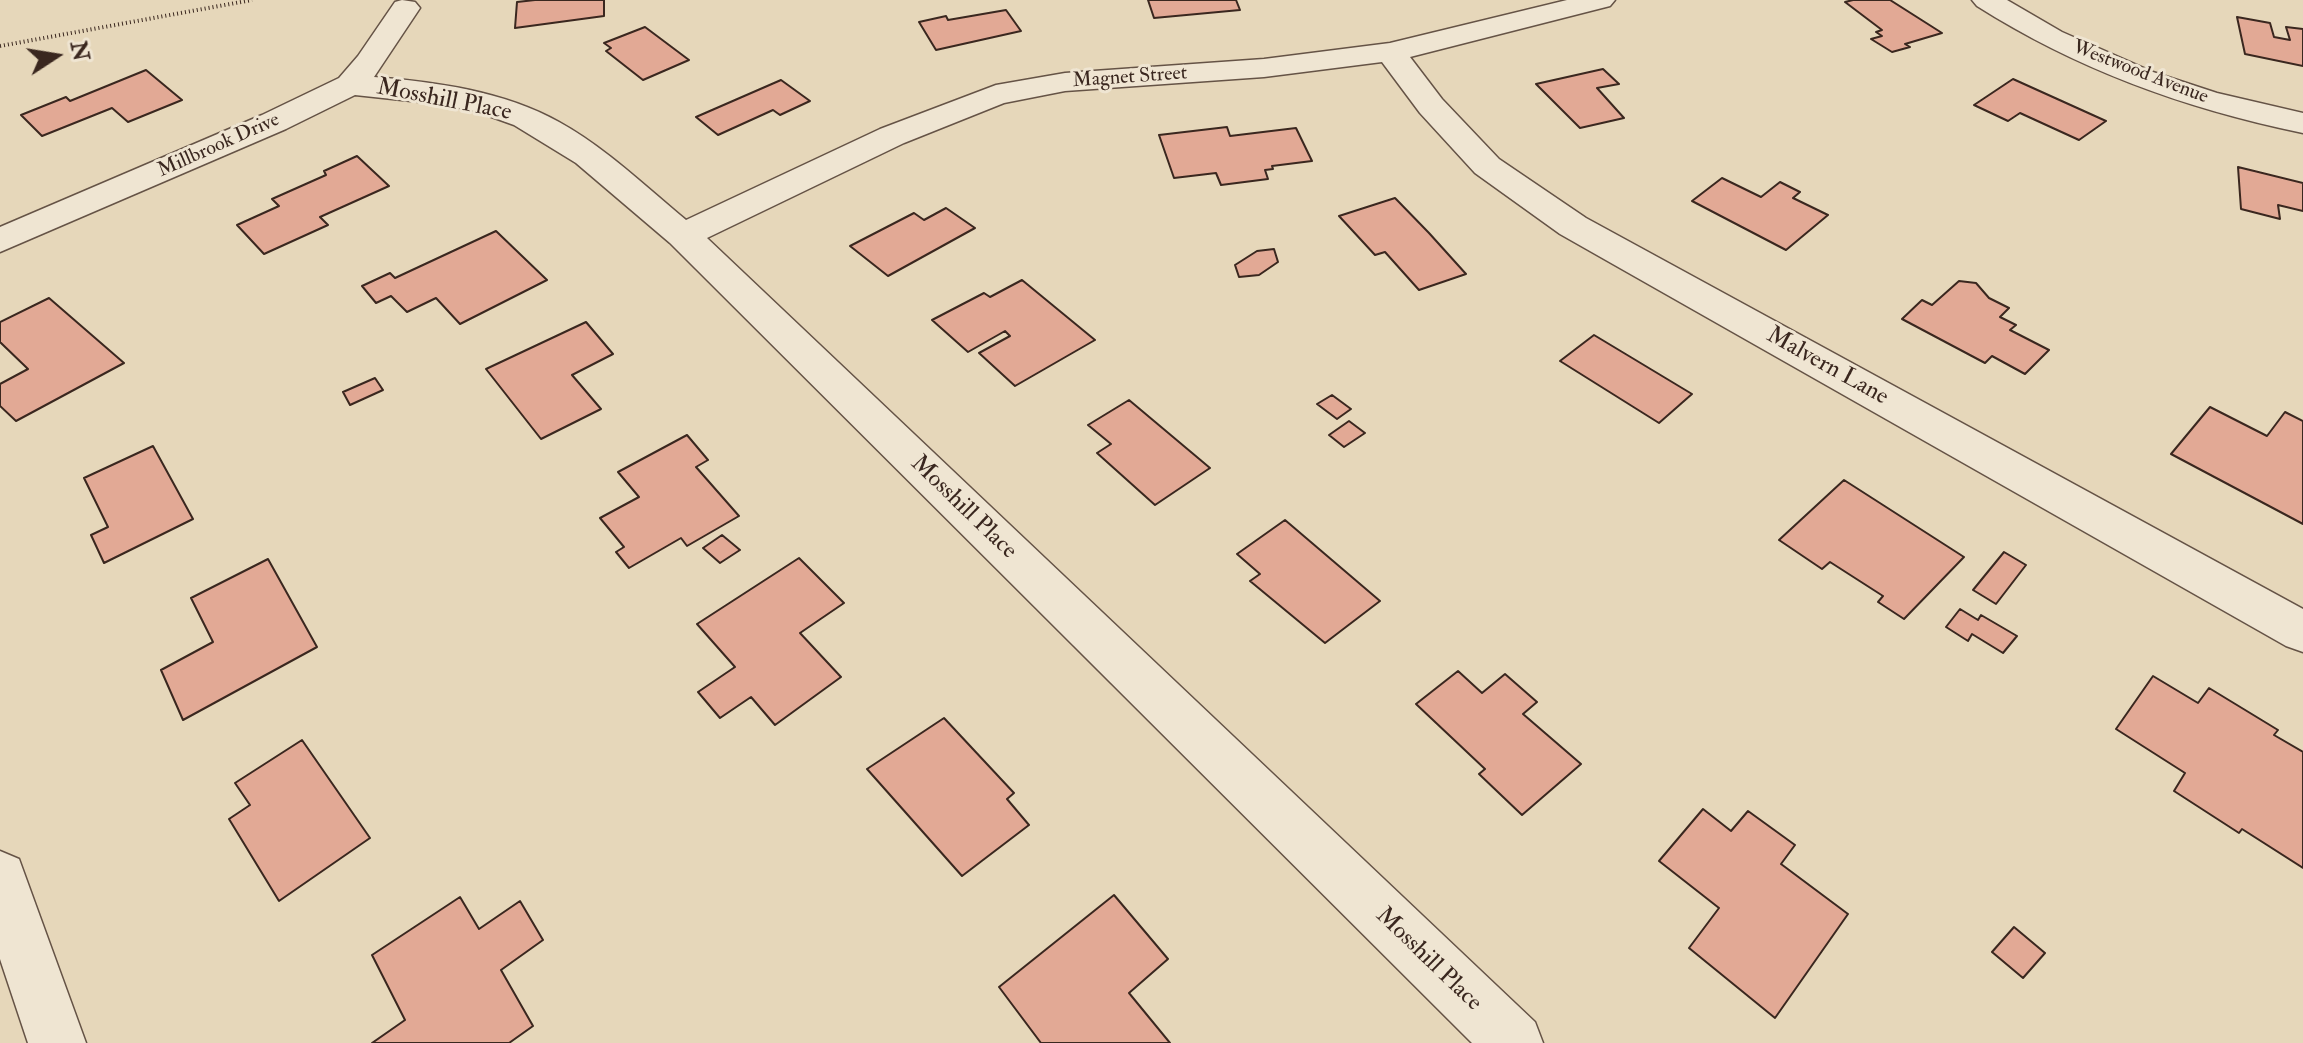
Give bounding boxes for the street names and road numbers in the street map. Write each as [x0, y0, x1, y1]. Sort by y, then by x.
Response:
street label: Westwood Avenue [2069, 36, 2211, 110]
street label: Magnet Street [1072, 62, 1188, 94]
street label: Mosshill Place [374, 74, 514, 128]
street label: Millbrook Drive [154, 108, 284, 184]
street label: Malvern Lane [1761, 322, 1893, 412]
street label: Mosshill Place [904, 450, 1022, 566]
street label: Mosshill Place [1369, 902, 1487, 1018]

